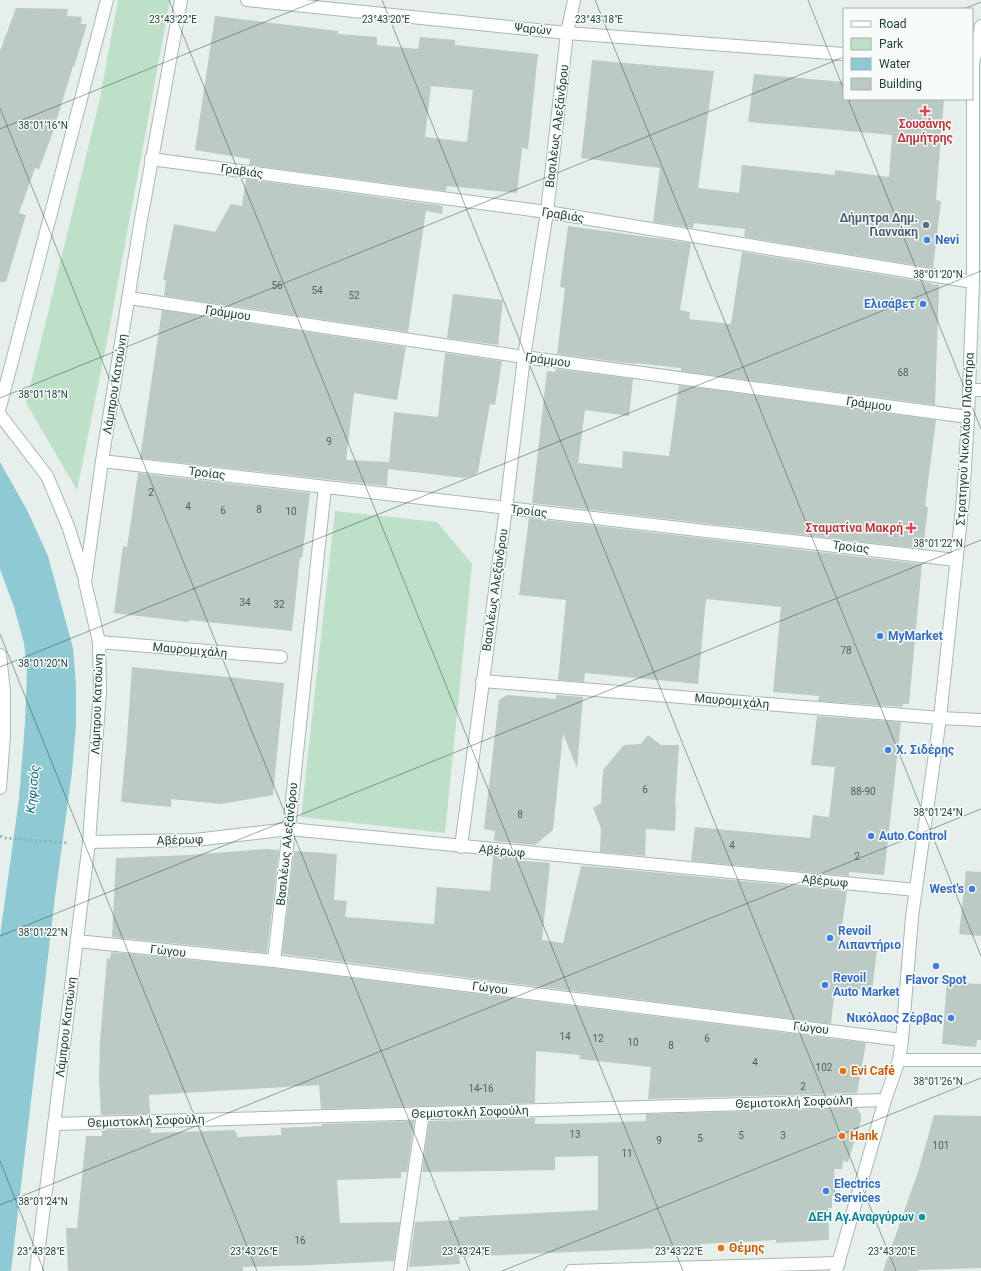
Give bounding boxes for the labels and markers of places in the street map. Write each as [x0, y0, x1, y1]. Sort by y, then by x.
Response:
marker: Σουσάνης Δημήτρης [920, 106, 930, 116]
place label: Σουσάνης Δημήτρης [897, 117, 953, 145]
place label: Δήμητρα Δημ. Γιαννάκη [839, 211, 918, 239]
marker: Δήμητρα Δημ. Γιαννάκη [921, 220, 931, 230]
place label: Nevi [935, 233, 959, 247]
marker: Nevi [922, 235, 932, 245]
place label: Ελισάβετ [864, 297, 915, 311]
marker: Ελισάβετ [918, 299, 928, 309]
place label: Σταματίνα Μακρή [805, 521, 903, 535]
marker: Σταματίνα Μακρή [906, 523, 916, 533]
place label: MyMarket [888, 629, 943, 643]
marker: MyMarket [875, 631, 885, 641]
place label: Χ. Σιδέρης [896, 743, 954, 757]
marker: Χ. Σιδέρης [883, 745, 893, 755]
place label: Auto Control [879, 829, 947, 843]
marker: Auto Control [866, 831, 876, 841]
place label: West's [929, 882, 964, 896]
marker: West's [967, 884, 977, 894]
place label: Revoil Λιπαντήριο [838, 924, 901, 952]
marker: Revoil Λιπαντήριο [825, 933, 835, 943]
marker: Flavor Spot [931, 961, 941, 971]
place label: Revoil Auto Market [833, 971, 900, 999]
place label: Flavor Spot [905, 973, 967, 987]
marker: Revoil Auto Market [820, 980, 830, 990]
place label: Νικόλαος Ζέρβας [846, 1011, 943, 1025]
marker: Νικόλαος Ζέρβας [946, 1013, 956, 1023]
place label: Evi Café [851, 1064, 895, 1078]
marker: Evi Café [838, 1066, 848, 1076]
place label: Hank [850, 1129, 879, 1143]
marker: Hank [837, 1131, 847, 1141]
place label: Electrics Services [834, 1177, 881, 1205]
marker: Electrics Services [821, 1186, 831, 1196]
place label: ΔΕΗ Αγ.Αναργύρων [808, 1210, 914, 1224]
marker: ΔΕΗ Αγ.Αναργύρων [917, 1212, 927, 1222]
place label: Θέμης [729, 1241, 764, 1255]
marker: Θέμης [716, 1243, 726, 1253]

